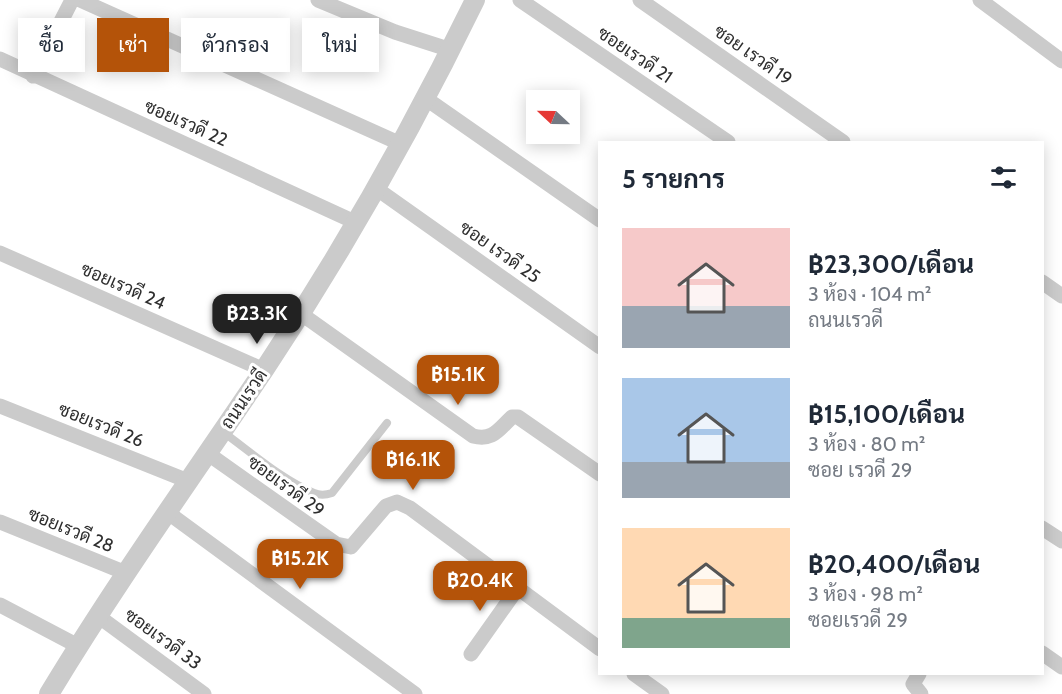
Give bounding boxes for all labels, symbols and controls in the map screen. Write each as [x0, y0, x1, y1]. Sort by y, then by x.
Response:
chip: ซื้อ [18, 18, 85, 72]
chip: เช่า [97, 18, 169, 72]
chip: ตัวกรอง [181, 18, 290, 72]
chip: ใหม่ [302, 18, 379, 72]
street label: ซอย เรวดี 19 [710, 18, 797, 90]
street label: ซอยเรวดี 21 [593, 20, 678, 88]
north arrow [526, 90, 580, 144]
map controls [526, 90, 580, 144]
street label: ซอยเรวดี 22 [141, 93, 232, 151]
icon: filters [987, 161, 1020, 194]
text: 5 รายการ [622, 163, 725, 195]
street label: ซอย เรวดี 25 [455, 215, 546, 288]
text: ฿23,300/เดือน [808, 248, 974, 280]
icon: home [670, 252, 742, 324]
street label: ซอยเรวดี 24 [77, 256, 169, 314]
text: 3 ห้อง · 104 m² [808, 282, 931, 306]
pin: ฿23.3K [208, 294, 306, 345]
text: ฿23.3K [226, 301, 288, 325]
text: ถนนเรวดี [808, 308, 883, 332]
pin: ฿15.1K [409, 355, 507, 406]
text: ฿15.1K [431, 362, 485, 386]
street label: ถนนเรวดี [214, 364, 272, 433]
street label: ซอยเรวดี 26 [55, 396, 148, 452]
text: ฿15,100/เดือน [808, 398, 965, 430]
icon: home [670, 402, 742, 474]
text: 3 ห้อง · 80 m² [808, 432, 925, 456]
pin: ฿16.1K [364, 440, 462, 491]
text: ฿16.1K [386, 447, 440, 471]
street label: ซอยเรวดี 29 [243, 449, 330, 521]
text: ซอย เรวดี 29 [808, 458, 912, 482]
street label: ซอยเรวดี 28 [25, 501, 118, 557]
pin: ฿15.2K [251, 539, 349, 590]
text: ฿15.2K [271, 546, 329, 570]
text: ฿20,400/เดือน [808, 548, 980, 580]
icon: home [670, 552, 742, 624]
pin: ฿20.4K [431, 561, 529, 612]
text: ฿20.4K [447, 568, 513, 592]
text: 3 ห้อง · 98 m² [808, 582, 923, 606]
street label: ซอยเรวดี 33 [120, 602, 207, 674]
text: ซอยเรวดี 29 [808, 608, 908, 632]

